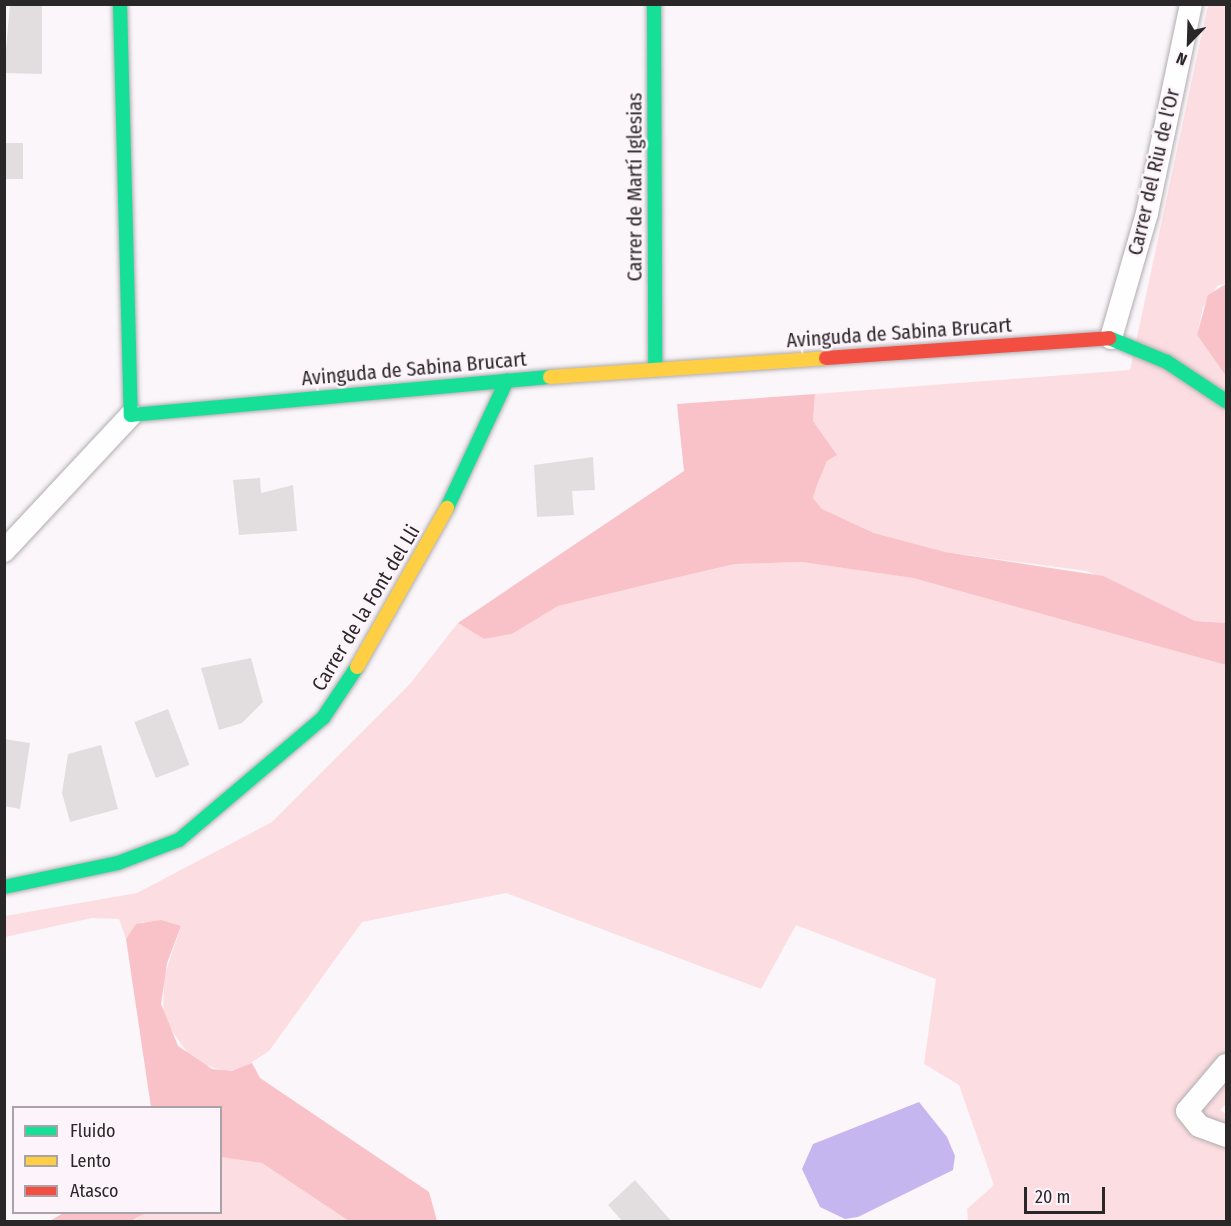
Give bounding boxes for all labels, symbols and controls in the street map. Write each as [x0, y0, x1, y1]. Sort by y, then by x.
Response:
north arrow [1159, 12, 1219, 72]
text: N [1174, 48, 1190, 70]
street label: Carrer del Riu de l'Or [1123, 86, 1185, 258]
street label: Carrer de Martí Iglesias [623, 93, 647, 281]
street label: Avinguda de Sabina Brucart [786, 313, 1012, 353]
street label: Avinguda de Sabina Brucart [301, 347, 527, 391]
street label: Carrer de la Font del Lli [307, 521, 425, 695]
legend [12, 1106, 222, 1214]
text: Fluido [70, 1120, 116, 1142]
text: Lento [70, 1150, 111, 1172]
scale bar [1027, 1175, 1108, 1213]
text: Atasco [70, 1180, 118, 1202]
text: 20 m [1035, 1186, 1070, 1208]

